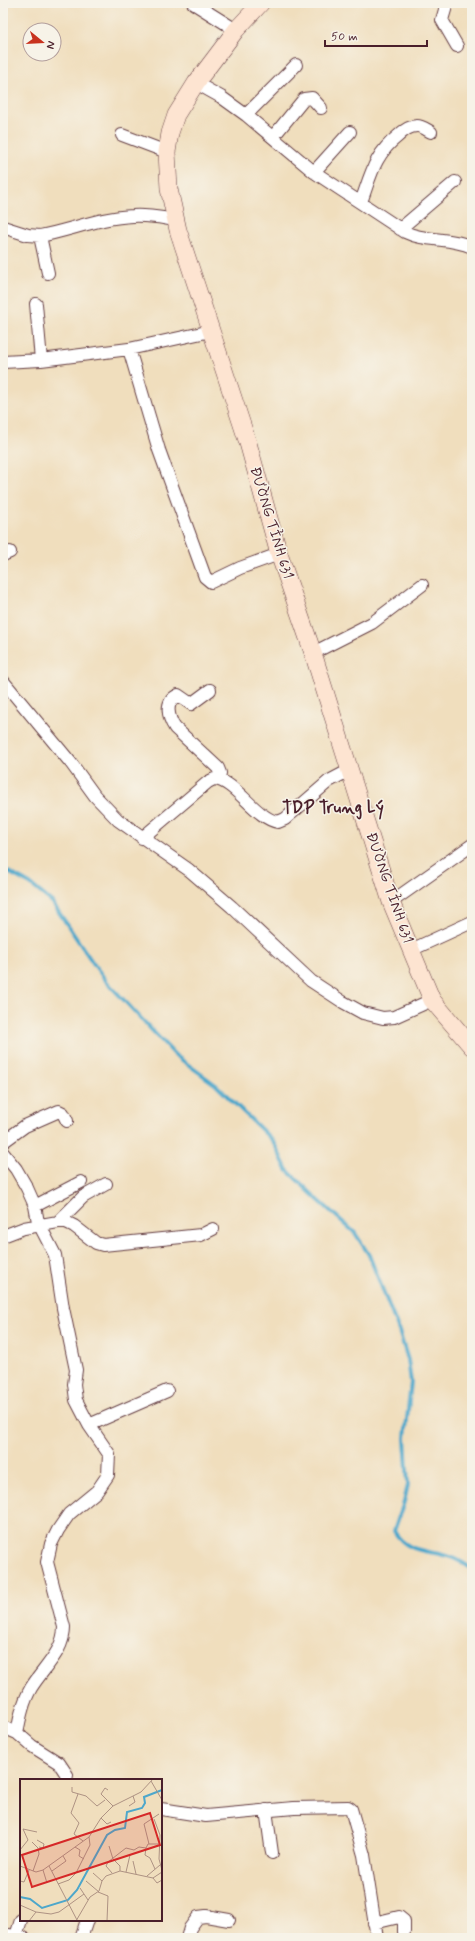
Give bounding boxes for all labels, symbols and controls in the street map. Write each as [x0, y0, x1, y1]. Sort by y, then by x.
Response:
north arrow [22, 22, 62, 62]
scale bar [325, 22, 427, 48]
text: 50 m [331, 29, 358, 45]
text: N [43, 39, 58, 50]
street label: ĐƯỜNG TỈNH 631 [244, 464, 299, 582]
district label: TDP Trung Lý [282, 797, 384, 820]
street label: ĐƯỜNG TỈNH 631 [361, 829, 418, 946]
inset map [20, 1779, 162, 1921]

